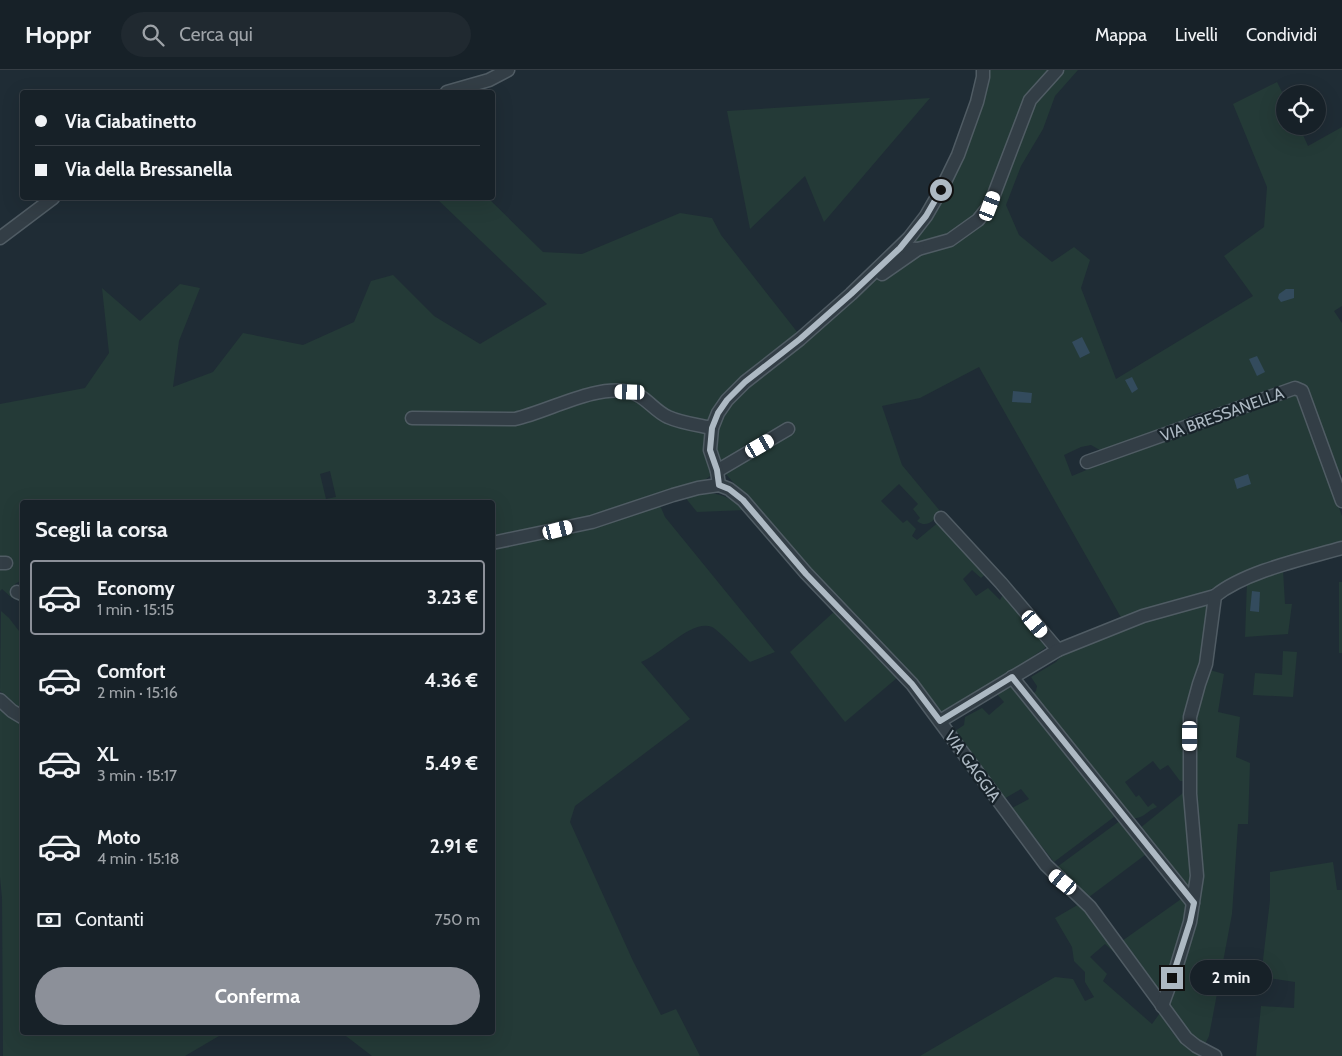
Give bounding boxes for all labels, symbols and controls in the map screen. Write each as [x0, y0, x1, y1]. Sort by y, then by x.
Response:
search box [121, 12, 471, 57]
text: Hoppr [25, 20, 91, 49]
icon: search [139, 21, 167, 49]
text: Cerca qui [179, 23, 253, 46]
text: Mappa [1095, 24, 1147, 46]
text: Livelli [1175, 24, 1218, 46]
text: Condividi [1246, 24, 1317, 46]
map controls [1276, 85, 1326, 135]
button: locate [1276, 85, 1326, 135]
text: Via Ciabatinetto [65, 110, 196, 133]
text: Via della Bressanella [65, 158, 232, 181]
route start [930, 179, 952, 201]
car [977, 189, 1002, 223]
street label: VIA BRESSANELLA [1158, 383, 1287, 446]
car [614, 384, 645, 400]
car [743, 432, 776, 460]
text: Scegli la corsa [35, 516, 168, 543]
car [541, 519, 574, 541]
icon: car [37, 575, 82, 620]
text: Economy [97, 577, 175, 600]
text: 3.23 € [427, 586, 478, 609]
text: 1 min · 15:15 [97, 600, 174, 619]
car [1019, 608, 1050, 640]
icon: car [37, 658, 82, 703]
text: Comfort [97, 660, 166, 683]
text: 4.36 € [425, 669, 478, 692]
text: 2 min · 15:16 [97, 683, 178, 702]
car [1182, 721, 1197, 751]
street label: VIA GAGGIA [940, 727, 1005, 806]
icon: car [37, 741, 82, 786]
text: XL [97, 743, 118, 766]
text: 5.49 € [425, 752, 478, 775]
text: 3 min · 15:17 [97, 766, 177, 785]
icon: car [37, 824, 82, 869]
text: Moto [97, 826, 141, 849]
text: 2.91 € [430, 835, 478, 858]
text: 4 min · 15:18 [97, 849, 179, 868]
car [1046, 867, 1079, 897]
icon: cash [35, 906, 63, 934]
text: Contanti [75, 908, 144, 931]
text: 750 m [434, 910, 480, 929]
callout: 2 min [1190, 960, 1272, 996]
button: Conferma [35, 967, 480, 1025]
route end [1161, 967, 1183, 989]
text: 2 min [1212, 968, 1250, 987]

